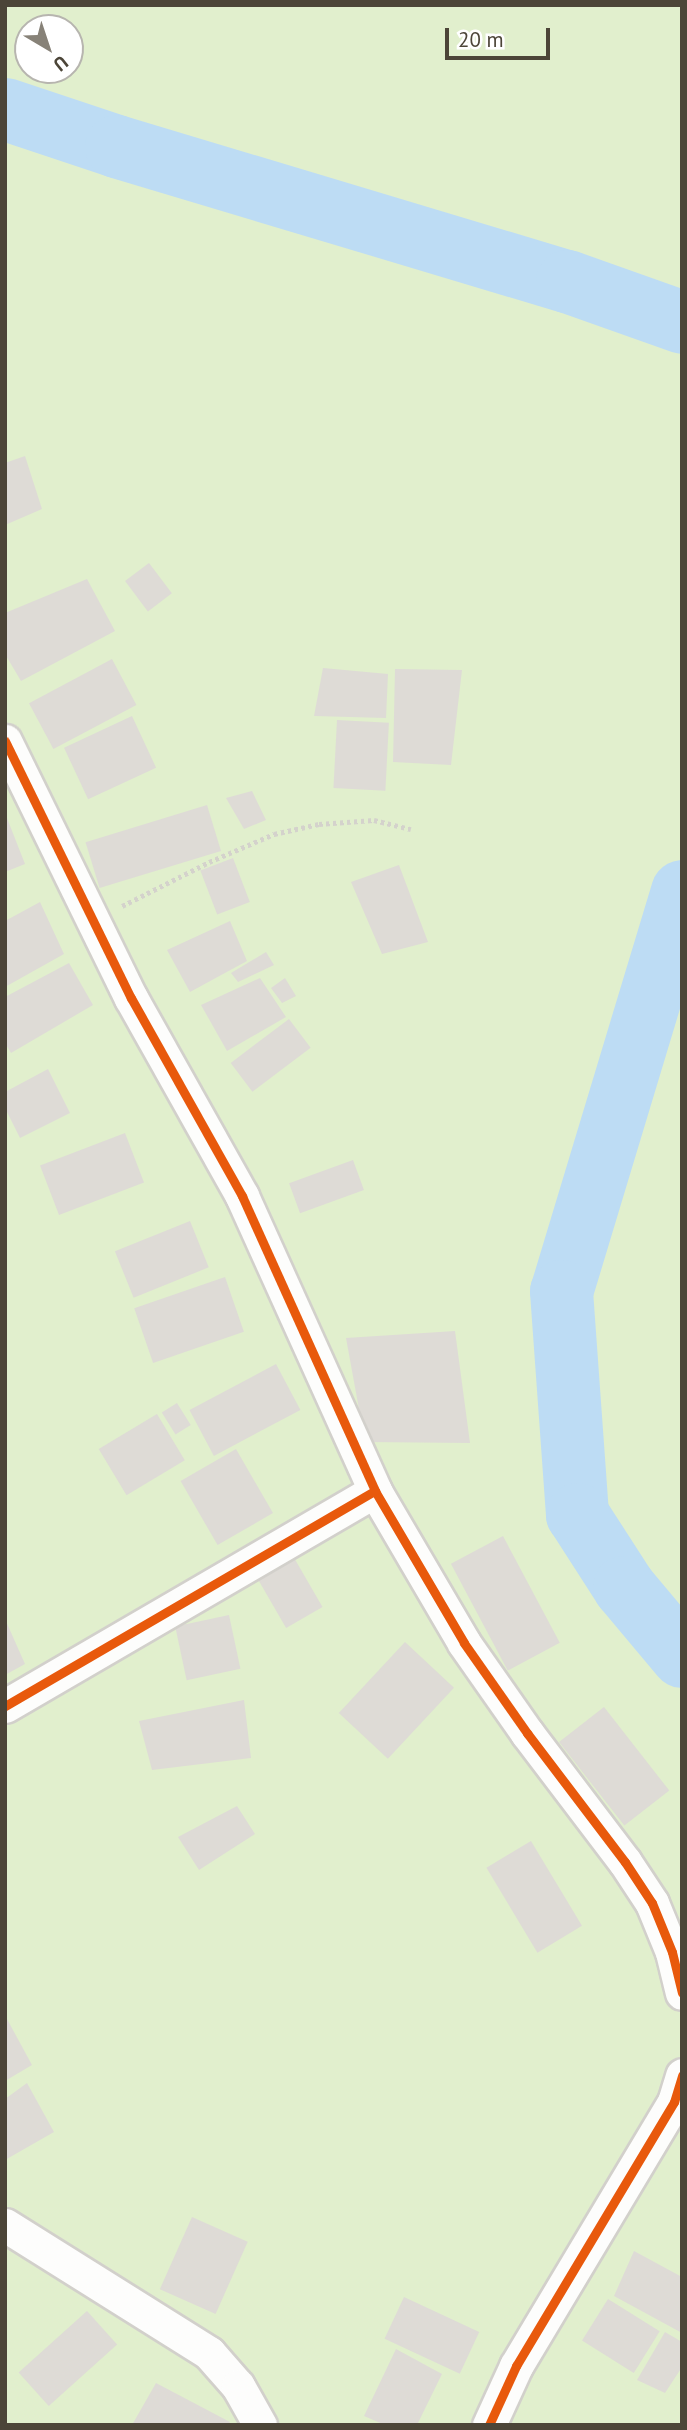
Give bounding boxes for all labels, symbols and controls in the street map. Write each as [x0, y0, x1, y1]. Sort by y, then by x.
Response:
north arrow [14, 14, 84, 84]
scale bar [449, 14, 554, 58]
text: 20 m [458, 26, 504, 53]
text: U [49, 51, 73, 77]

